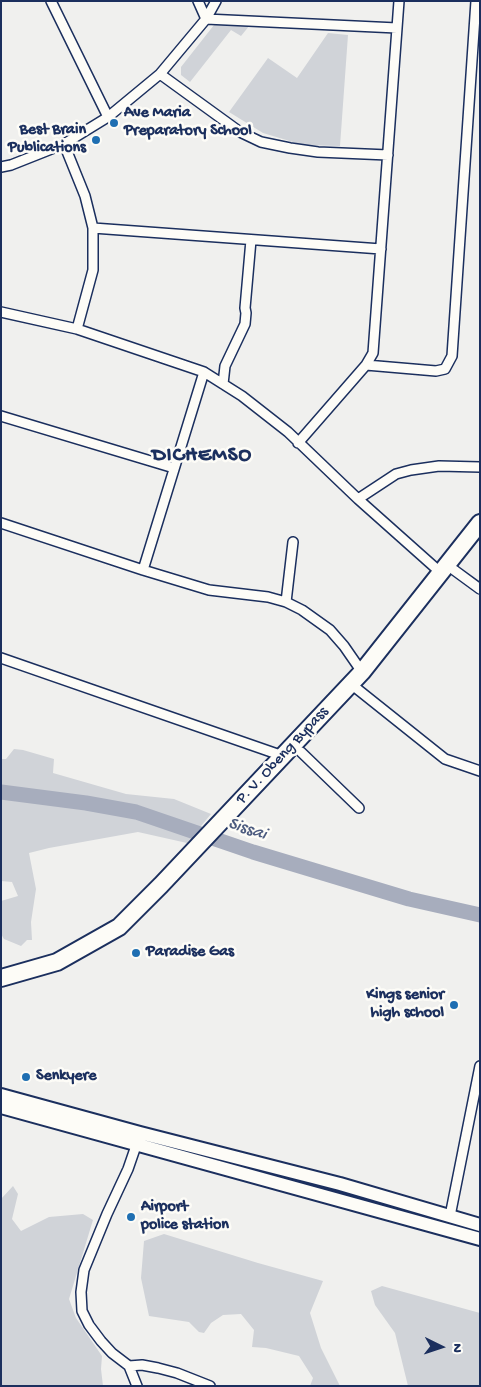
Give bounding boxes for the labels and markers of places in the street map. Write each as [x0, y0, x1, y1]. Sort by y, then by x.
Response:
place label: Ave Maria Preparatory School [124, 104, 252, 142]
marker: Ave Maria Preparatory School [108, 117, 120, 129]
place label: Best Brain Publications [8, 121, 86, 159]
marker: Best Brain Publications [90, 134, 102, 146]
place label: Paradise Gas [146, 943, 234, 963]
marker: Paradise Gas [130, 947, 142, 959]
place label: Kings senior high school [366, 986, 444, 1024]
marker: Kings senior high school [448, 999, 460, 1011]
place label: Senkyere [36, 1067, 96, 1087]
marker: Senkyere [20, 1071, 32, 1083]
place label: Airport police station [141, 1198, 229, 1236]
marker: Airport police station [125, 1211, 137, 1223]

